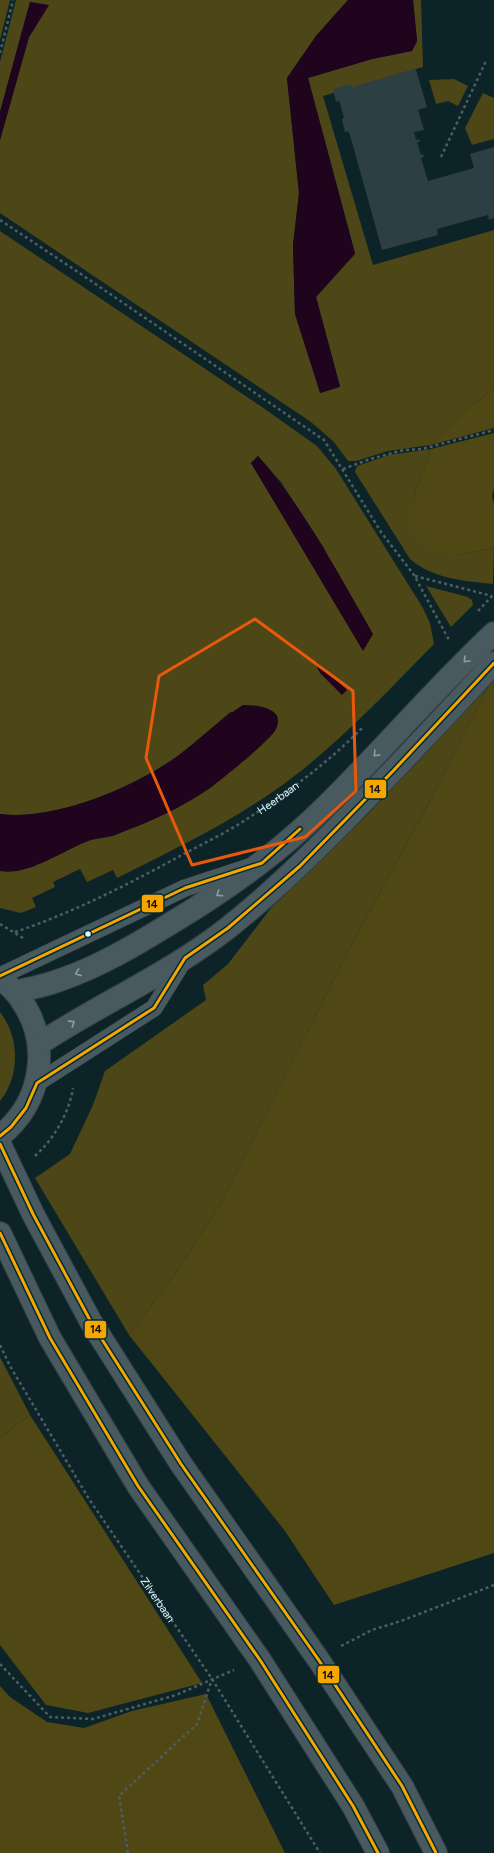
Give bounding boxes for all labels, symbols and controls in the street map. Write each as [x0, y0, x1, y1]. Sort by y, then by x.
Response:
one-way arrow [463, 655, 471, 663]
one-way arrow [373, 749, 381, 757]
street label: Heerbaan [255, 779, 302, 817]
line badge: 14 [364, 779, 387, 799]
text: 14 [369, 783, 381, 796]
one-way arrow [216, 889, 223, 897]
line badge: 14 [141, 894, 164, 913]
text: 14 [146, 898, 158, 911]
unlabelled marker [83, 929, 93, 939]
one-way arrow [74, 968, 82, 976]
one-way arrow [67, 1020, 74, 1027]
line badge: 14 [84, 1320, 107, 1339]
text: 14 [90, 1323, 102, 1336]
street label: Zilverbaan [138, 1575, 177, 1625]
line badge: 14 [317, 1665, 340, 1684]
text: 14 [322, 1669, 334, 1682]

